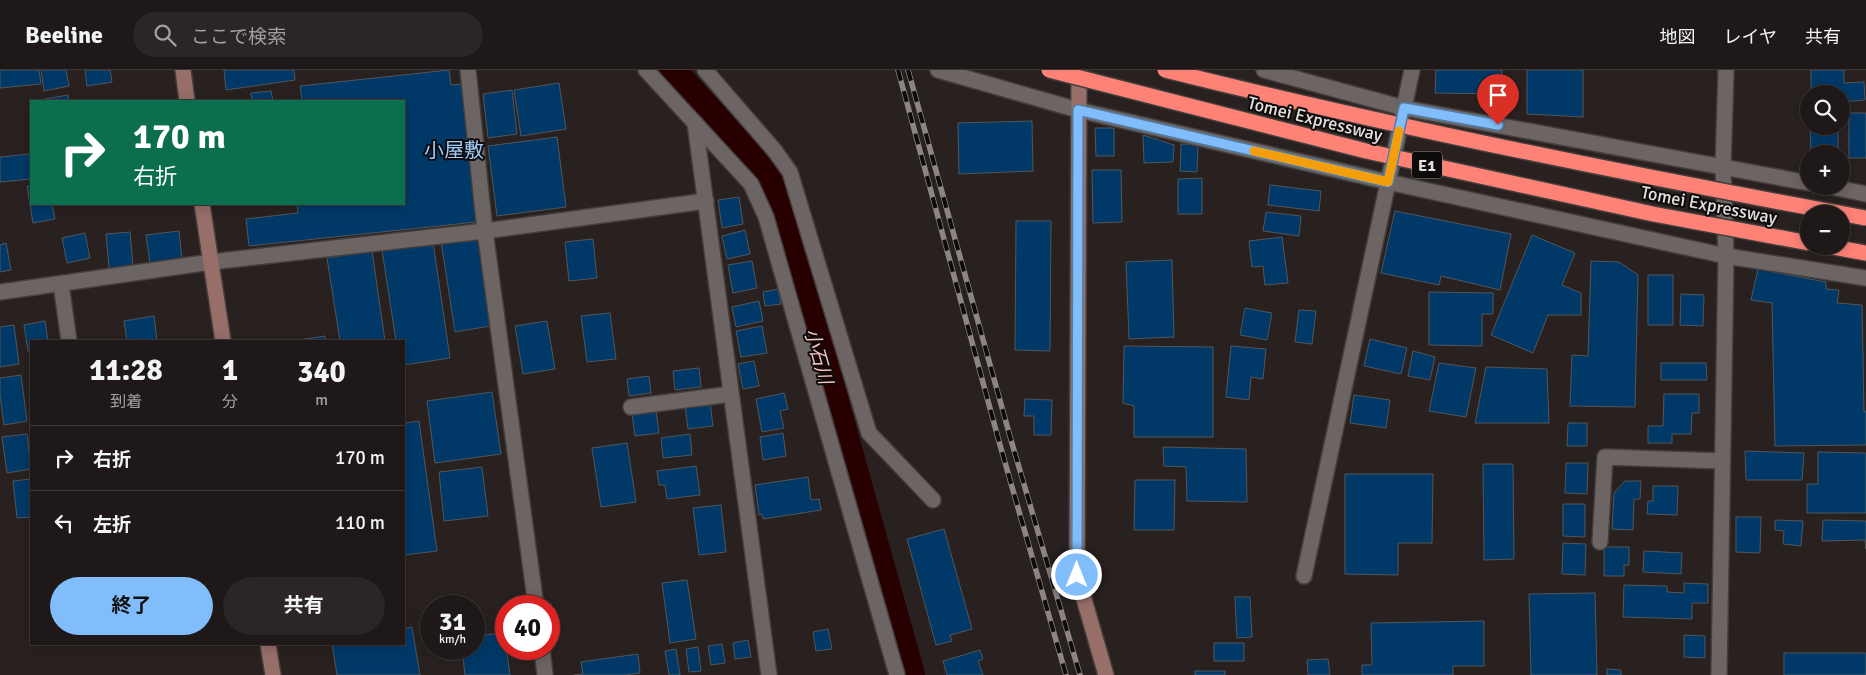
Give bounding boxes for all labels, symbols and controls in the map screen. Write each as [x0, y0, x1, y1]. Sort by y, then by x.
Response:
search box [133, 12, 483, 57]
text: Beeline [25, 20, 103, 50]
icon: search [151, 21, 179, 49]
text: ここで検索 [191, 25, 286, 49]
text: 地図 [1660, 26, 1696, 48]
text: レイヤ [1724, 26, 1777, 48]
text: 共有 [1805, 26, 1841, 48]
pin [1477, 74, 1519, 125]
icon: arrive [1484, 81, 1512, 109]
map controls [1800, 85, 1850, 255]
button: search [1800, 85, 1850, 135]
street label: Tomei Expressway [1245, 92, 1385, 147]
text: 170 m [133, 115, 226, 158]
icon: right [50, 120, 115, 185]
district label: 小屋敷 [424, 138, 484, 163]
button: + [1800, 145, 1850, 195]
road number: E1 [1412, 152, 1442, 178]
text: 右折 [133, 163, 177, 190]
street label: Tomei Expressway [1639, 181, 1779, 229]
button: − [1800, 205, 1850, 255]
water label: 小石川 [799, 326, 838, 389]
text: 11:28 [89, 352, 163, 389]
text: 1 [222, 352, 238, 389]
text: 340 [297, 354, 346, 391]
text: m [315, 390, 328, 410]
text: 到着 [110, 392, 142, 412]
text: 分 [222, 392, 238, 412]
icon: right [50, 444, 78, 472]
text: 170 m [335, 446, 385, 470]
text: 右折 [93, 448, 131, 472]
icon: left [50, 509, 78, 537]
text: 110 m [335, 511, 385, 535]
text: 左折 [93, 513, 131, 537]
position arrow [1050, 548, 1102, 600]
button: 終了 [50, 577, 213, 635]
button: 共有 [223, 577, 385, 635]
speed limit sign: 40 [495, 595, 560, 660]
text: 31 [439, 606, 466, 637]
text: km/h [439, 632, 466, 647]

